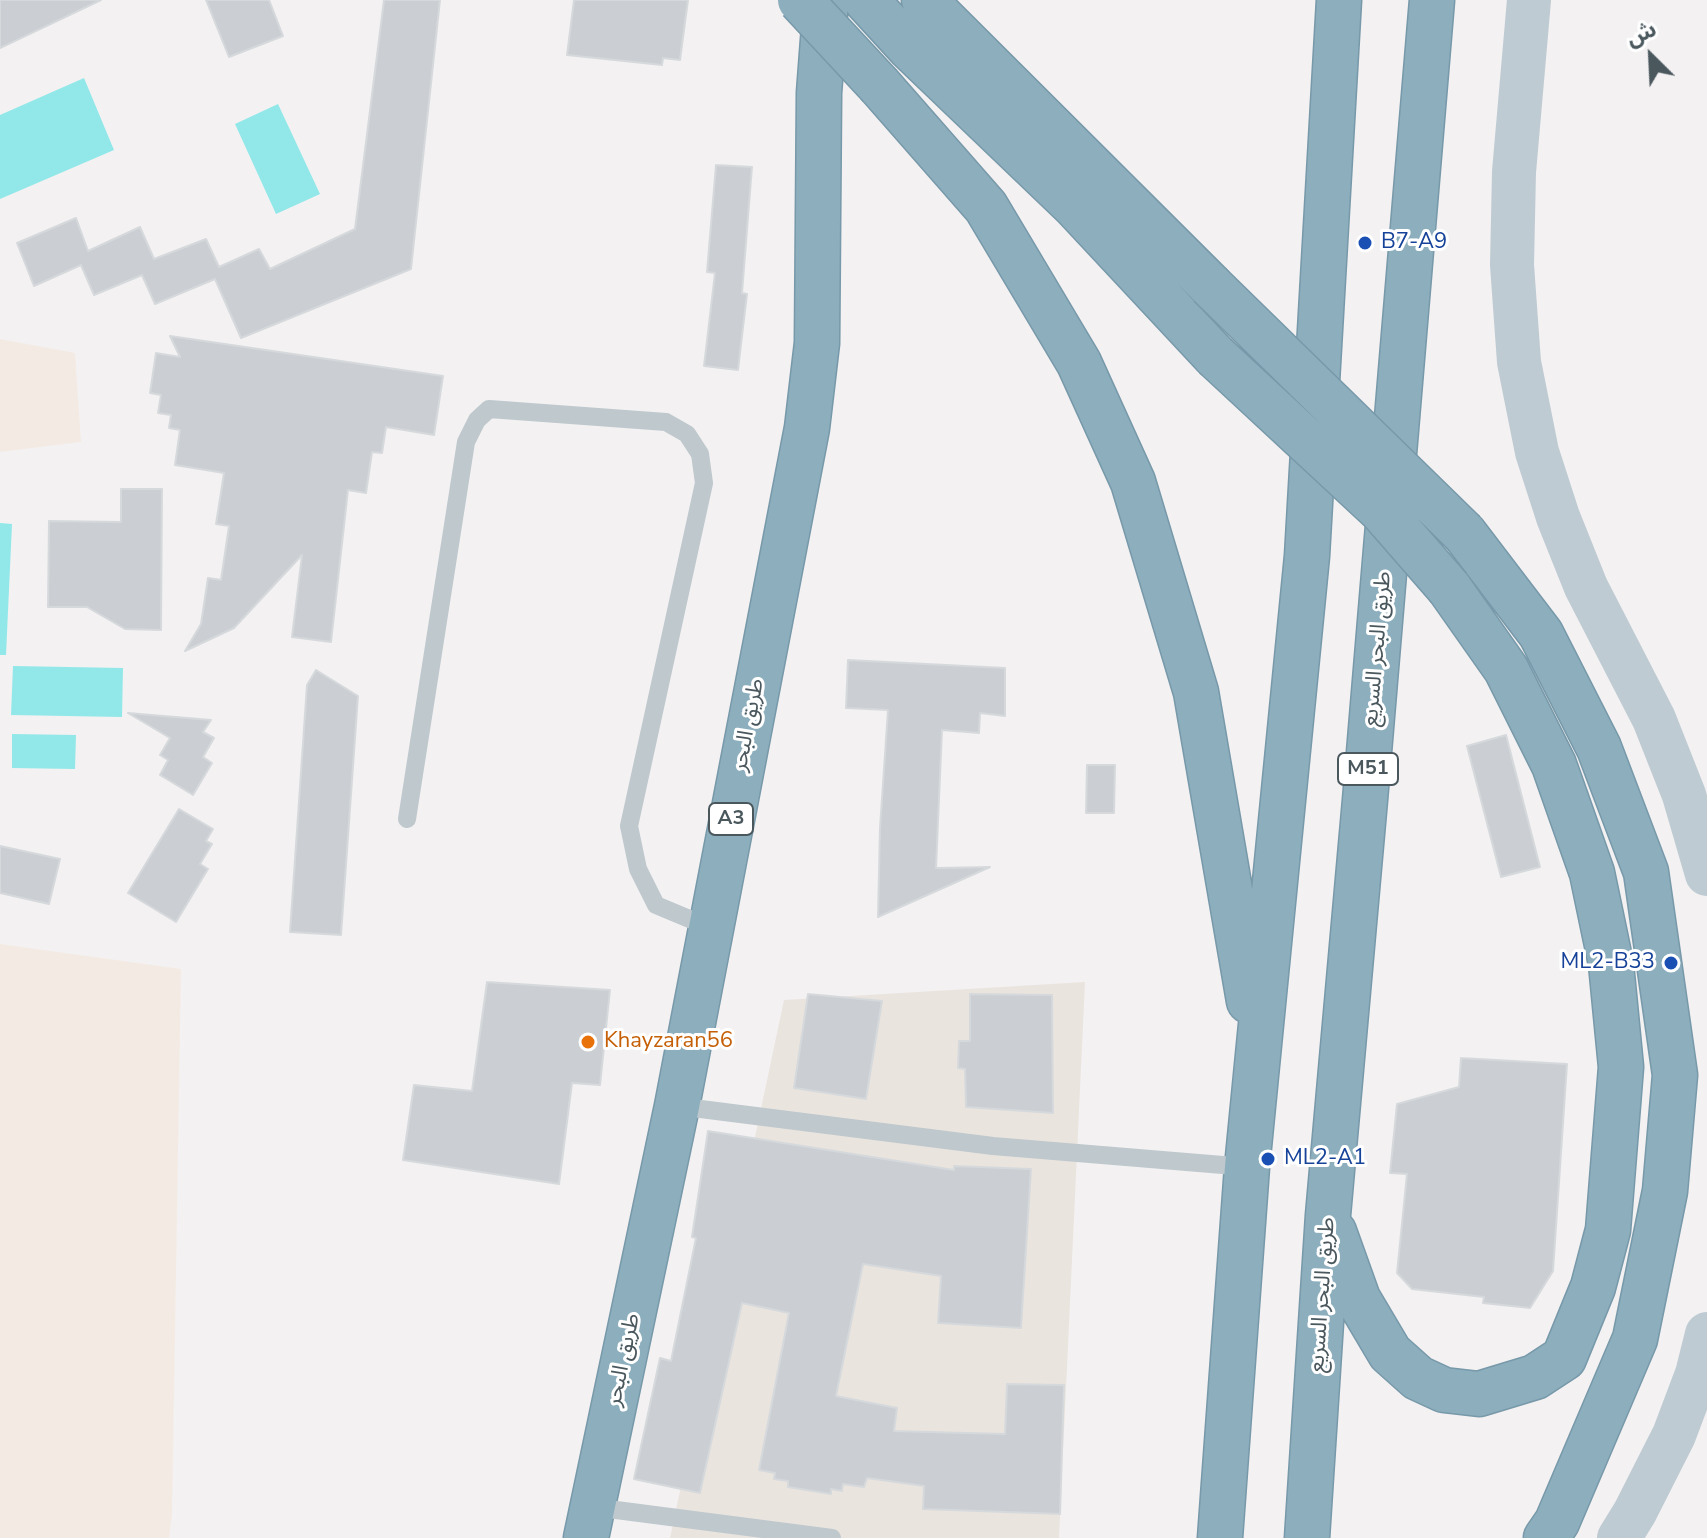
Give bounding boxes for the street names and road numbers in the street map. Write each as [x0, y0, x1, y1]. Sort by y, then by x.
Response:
street label: طريق البحر السريع [1358, 570, 1398, 728]
street label: طريق البحر [727, 676, 771, 774]
road number: M51 [1338, 753, 1398, 785]
road number: A3 [709, 803, 753, 835]
street label: طريق البحر السريع [1304, 1216, 1342, 1374]
street label: طريق البحر [601, 1311, 647, 1409]

